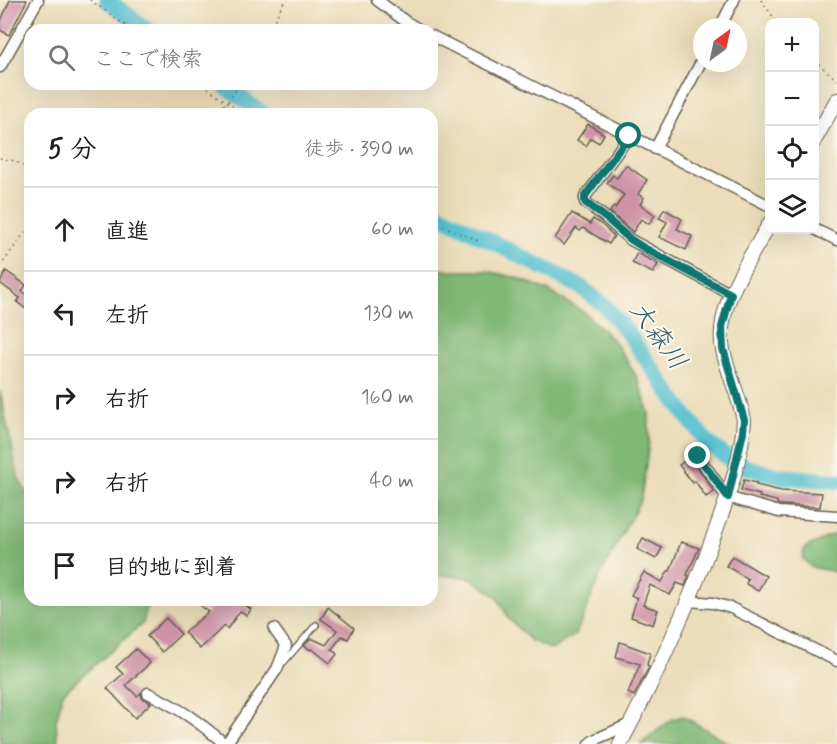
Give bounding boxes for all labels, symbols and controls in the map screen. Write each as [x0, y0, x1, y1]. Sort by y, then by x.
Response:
north arrow [693, 18, 747, 72]
map controls [765, 18, 819, 234]
button: + [765, 18, 819, 72]
search box [24, 24, 438, 90]
icon: search [45, 41, 78, 74]
text: ここで検索 [93, 46, 203, 74]
button: − [765, 72, 819, 126]
route start [615, 122, 641, 148]
button: locate [765, 126, 819, 180]
text: 5 分 [48, 133, 97, 167]
text: 徒歩 · 390 m [304, 136, 414, 163]
button: layers [765, 180, 819, 234]
icon: ahead [48, 213, 81, 246]
text: 60 m [371, 216, 414, 243]
text: 直進 [105, 218, 149, 246]
water label: 大森川 [621, 295, 694, 378]
icon: left [48, 297, 81, 330]
text: 130 m [363, 300, 414, 327]
text: 左折 [105, 302, 149, 330]
icon: right [48, 381, 81, 414]
text: 160 m [361, 384, 414, 411]
text: 右折 [105, 386, 149, 414]
route end [684, 442, 710, 468]
icon: right [48, 465, 81, 498]
text: 40 m [370, 468, 414, 495]
text: 右折 [105, 470, 149, 498]
icon: arrive [48, 549, 81, 582]
text: 目的地に到着 [105, 554, 237, 582]

